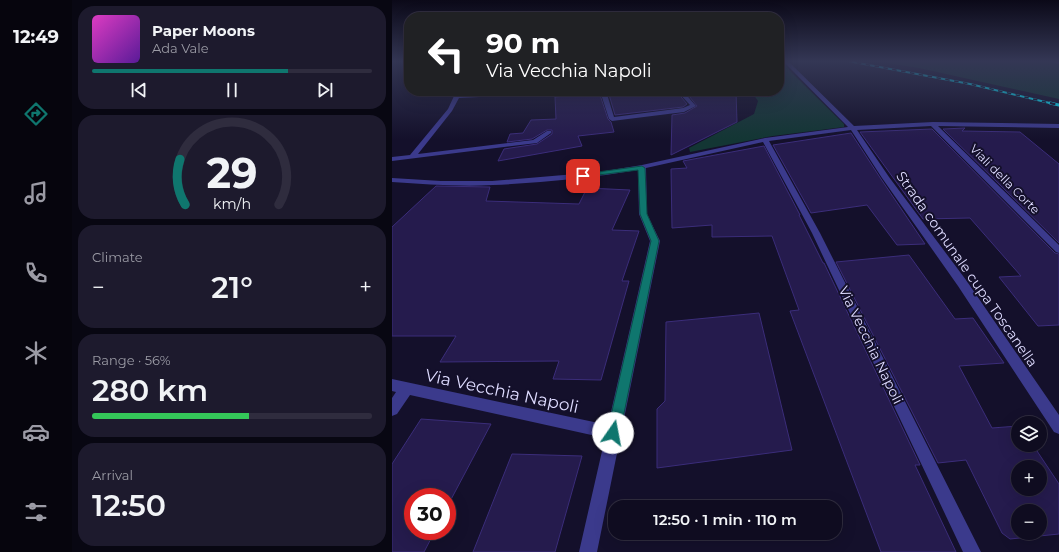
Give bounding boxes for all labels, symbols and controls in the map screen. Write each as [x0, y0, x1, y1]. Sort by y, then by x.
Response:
text: Paper Moons [152, 21, 255, 40]
text: 12:49 [13, 26, 59, 48]
text: 90 m [486, 26, 560, 60]
icon: left [420, 28, 472, 80]
text: Ada Vale [152, 40, 209, 56]
text: Via Vecchia Napoli [486, 60, 652, 82]
icon: previous [128, 79, 150, 101]
icon: pause [221, 79, 243, 101]
icon: next [314, 79, 336, 101]
icon: directions [22, 100, 50, 128]
street label: Viali della Corte [967, 141, 1043, 217]
text: 29 [206, 148, 258, 198]
pin [566, 159, 600, 193]
icon: arrive [572, 165, 594, 187]
street label: Strada comunale cupa Toscanella [892, 168, 1042, 370]
icon: music [22, 179, 50, 207]
text: km/h [213, 195, 251, 213]
text: Climate [92, 249, 143, 265]
icon: phone [22, 259, 50, 287]
text: 21° [211, 269, 253, 306]
text: − [92, 274, 105, 301]
text: + [359, 274, 372, 301]
street label: Via Vecchia Napoli [835, 283, 907, 407]
icon: climate [22, 339, 50, 367]
text: Range · 56% [92, 352, 170, 368]
street label: Via Vecchia Napoli [423, 365, 581, 417]
text: 280 km [92, 372, 208, 409]
position arrow [592, 412, 634, 454]
map controls [1011, 416, 1047, 540]
button: layers [1011, 416, 1047, 452]
icon: car [22, 418, 50, 446]
button: + [1011, 460, 1047, 496]
text: Arrival [92, 467, 133, 483]
text: 12:50 [92, 487, 166, 524]
speed limit sign: 30 [404, 488, 456, 540]
icon: filters [22, 498, 50, 526]
button: − [1011, 504, 1047, 540]
text: 12:50 · 1 min · 110 m [653, 510, 797, 529]

